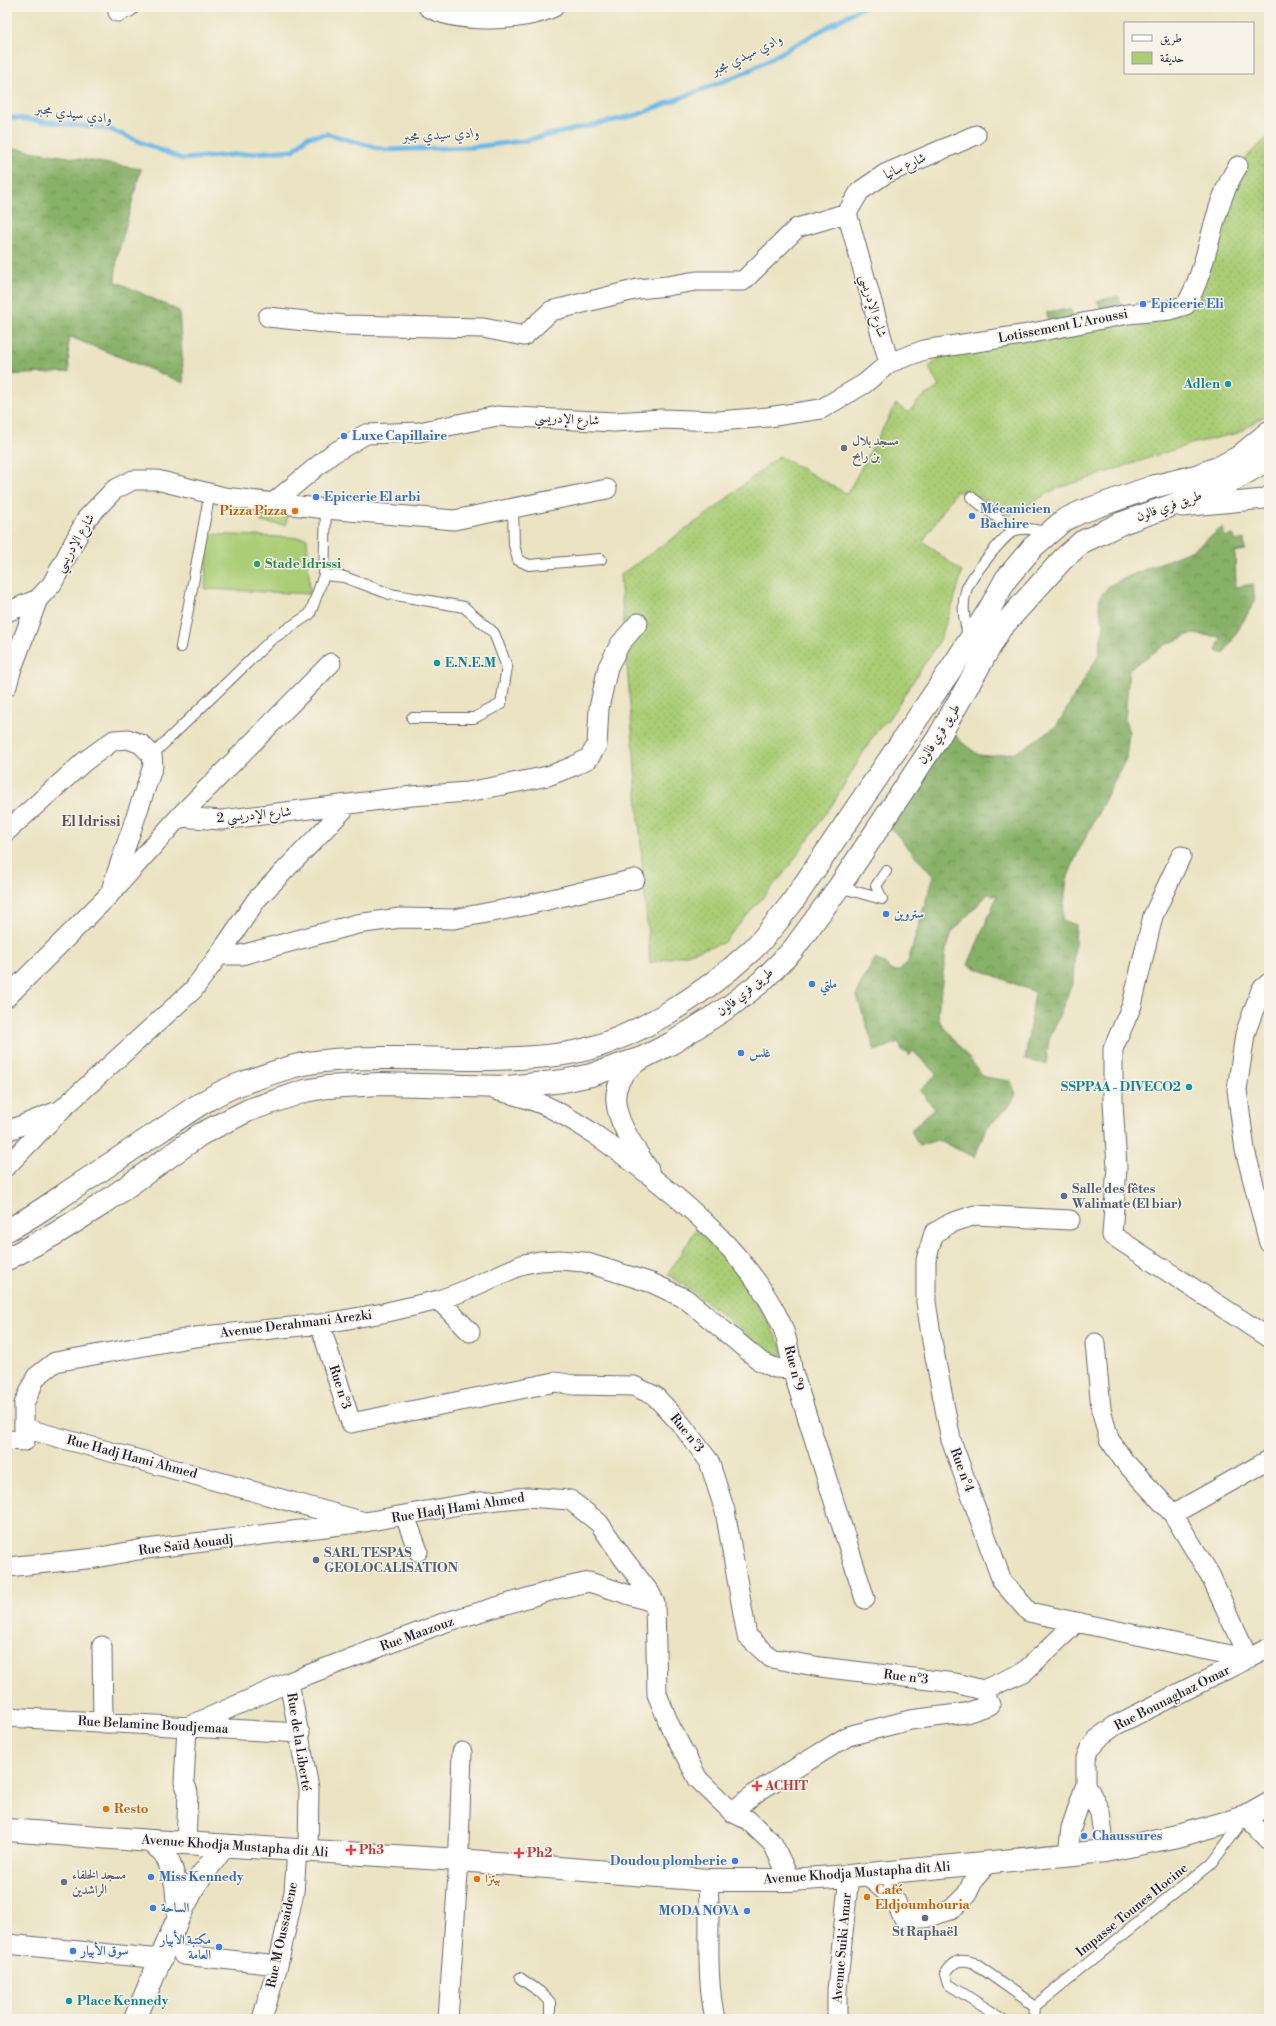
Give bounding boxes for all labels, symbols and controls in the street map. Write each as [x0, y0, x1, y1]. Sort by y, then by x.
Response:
legend [1124, 22, 1254, 74]
water label: وادي سيدي مجبر [707, 30, 787, 82]
text: طريق [1160, 31, 1182, 46]
text: حديقة [1160, 51, 1184, 66]
water label: وادي سيدي مجبر [33, 100, 114, 130]
water label: وادي سيدي مجبر [401, 124, 480, 148]
street label: شارع سانيا [882, 149, 930, 185]
street label: شارع الإدريسي [852, 273, 890, 340]
place label: Epicerie Eli [1151, 296, 1224, 312]
marker: Epicerie Eli [1138, 299, 1148, 309]
street label: Lotissement L'Aroussi [997, 306, 1129, 346]
place label: Adlen [1182, 376, 1220, 392]
marker: Adlen [1223, 379, 1233, 389]
street label: شارع الإدريسي [534, 409, 600, 433]
place label: Luxe Capillaire [352, 428, 447, 444]
marker: Luxe Capillaire [339, 431, 349, 441]
place label: مسجد بلال بن رابح [852, 433, 899, 467]
marker: مسجد بلال بن رابح [839, 443, 849, 453]
street label: طريق فري فالون [1134, 487, 1205, 527]
place label: Epicerie El arbi [324, 489, 420, 505]
marker: Epicerie El arbi [311, 492, 321, 502]
place label: Mécanicien Bachire [980, 501, 1051, 532]
place label: Pizza Pizza [220, 503, 288, 519]
marker: Pizza Pizza [290, 506, 300, 516]
street label: شارع الإدريسي [52, 511, 102, 577]
marker: Mécanicien Bachire [967, 511, 977, 521]
place label: Stade Idrissi [265, 556, 341, 572]
marker: Stade Idrissi [252, 559, 262, 569]
place label: E.N.E.M [445, 655, 496, 671]
marker: E.N.E.M [432, 658, 442, 668]
street label: طريق فري فالون [914, 701, 966, 768]
street label: شارع الإدريسي 2 [216, 804, 292, 830]
district label: El Idrissi [61, 813, 121, 831]
place label: ستروين [894, 906, 924, 922]
marker: ستروين [881, 909, 891, 919]
street label: طريق فري فالون [713, 964, 778, 1021]
place label: ملتي [820, 976, 837, 996]
marker: ملتي [807, 979, 817, 989]
place label: غلس [749, 1045, 771, 1061]
marker: غلس [736, 1048, 746, 1058]
place label: SSPPAA - DIVECO2 [1061, 1079, 1181, 1095]
marker: SSPPAA - DIVECO2 [1184, 1082, 1194, 1092]
place label: Salle des fêtes Walimate (El biar) [1071, 1181, 1182, 1212]
marker: Salle des fêtes Walimate (El biar) [1059, 1191, 1069, 1201]
street label: Avenue Derahmani Arezki [218, 1307, 373, 1341]
street label: Rue n°9 [781, 1344, 807, 1392]
street label: Rue n°3 [325, 1363, 355, 1411]
street label: Rue n°3 [667, 1410, 707, 1456]
street label: Rue Hadj Hami Ahmed [65, 1432, 200, 1482]
street label: Rue n°4 [947, 1446, 977, 1495]
street label: Rue Hadj Hami Ahmed [390, 1489, 526, 1526]
street label: Rue Saïd Aouadj [138, 1531, 234, 1559]
place label: SARL TESPAS GEOLOCALISATION [324, 1545, 459, 1576]
marker: SARL TESPAS GEOLOCALISATION [311, 1555, 321, 1565]
street label: Rue Maazouz [378, 1613, 456, 1655]
street label: Rue Bounaghaz Omar [1112, 1662, 1233, 1734]
street label: Rue n°3 [883, 1666, 929, 1688]
street label: Rue de la Liberté [283, 1692, 315, 1793]
street label: Rue Belamine Boudjemaa [77, 1713, 229, 1737]
place label: ACHIT [764, 1778, 809, 1794]
marker: ACHIT [752, 1781, 762, 1791]
place label: Resto [114, 1801, 149, 1817]
marker: Resto [101, 1804, 111, 1814]
place label: Chaussures [1092, 1828, 1163, 1844]
street label: Avenue Khodja Mustapha dit Ali [140, 1831, 329, 1861]
marker: Chaussures [1079, 1831, 1089, 1841]
place label: Ph3 [359, 1842, 384, 1858]
marker: Ph3 [346, 1845, 356, 1855]
place label: Ph2 [527, 1845, 552, 1861]
marker: Ph2 [514, 1848, 524, 1858]
place label: Doudou plomberie [610, 1853, 727, 1869]
marker: Doudou plomberie [730, 1856, 740, 1866]
street label: Avenue Khodja Mustapha dit Ali [762, 1858, 951, 1888]
street label: Impasse Tounes Hocine [1073, 1860, 1191, 1960]
place label: مسجد الخلفاء الراشدين [72, 1867, 126, 1898]
place label: Miss Kennedy [159, 1869, 244, 1885]
place label: بيتزا [485, 1871, 500, 1887]
marker: Miss Kennedy [146, 1872, 156, 1882]
marker: بيتزا [472, 1874, 482, 1884]
marker: مسجد الخلفاء الراشدين [59, 1877, 69, 1887]
street label: Rue M Oussaidene [263, 1880, 301, 1989]
place label: Café Eldjoumhouria [875, 1882, 971, 1913]
street label: Avenue Suiki Amar [829, 1892, 855, 2005]
marker: Café Eldjoumhouria [862, 1892, 872, 1902]
place label: الساحة [161, 1900, 189, 1916]
marker: الساحة [148, 1903, 158, 1913]
place label: MODA NOVA [659, 1903, 740, 1919]
marker: MODA NOVA [742, 1906, 752, 1916]
marker: St Raphaël [920, 1913, 930, 1923]
place label: St Raphaël [892, 1924, 959, 1940]
place label: مكتبة الأبيار العامة [158, 1930, 211, 1963]
place label: سوق الأبيار [79, 1941, 129, 1959]
marker: مكتبة الأبيار العامة [214, 1942, 224, 1952]
marker: سوق الأبيار [68, 1946, 78, 1956]
place label: Place Kennedy [77, 1993, 169, 2009]
marker: Place Kennedy [64, 1996, 74, 2006]

